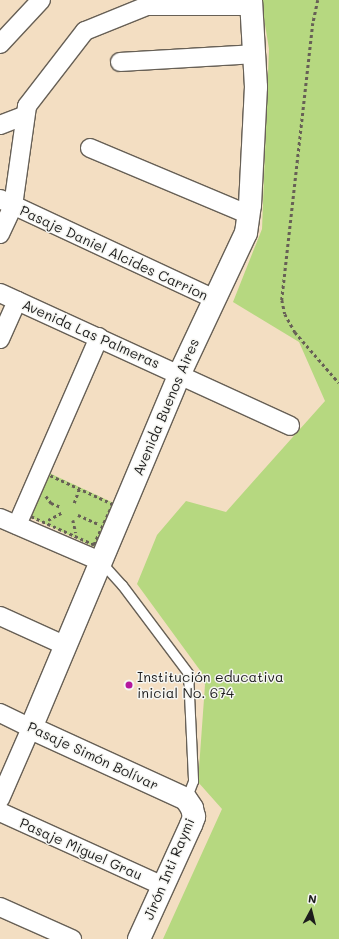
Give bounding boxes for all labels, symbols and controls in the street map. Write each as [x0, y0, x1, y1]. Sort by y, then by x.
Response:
street label: Pasaje Daniel Alcides Carrion [17, 202, 211, 304]
street label: Avenida Las Palmeras [20, 296, 162, 372]
street label: Avenida Buenos Aires [129, 336, 203, 478]
place label: Institución educativa inicial No. 674 [137, 669, 284, 702]
marker: Institución educativa inicial No. 674 [124, 680, 134, 690]
street label: Pasaje Simón Bolívar [25, 718, 161, 794]
street label: Pasaje Miguel Grau [17, 814, 145, 884]
street label: Jirón Inti Raymi [140, 816, 198, 922]
north arrow [291, 891, 331, 931]
text: N [307, 891, 318, 907]

